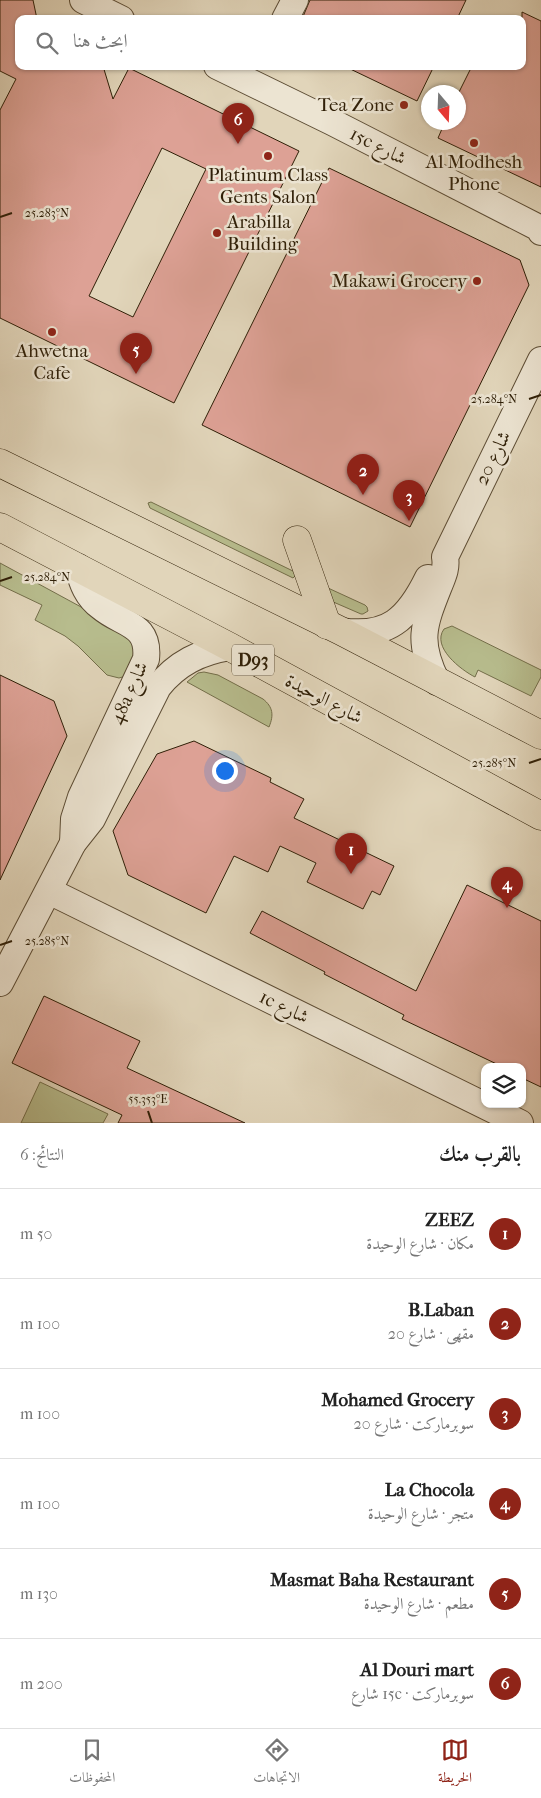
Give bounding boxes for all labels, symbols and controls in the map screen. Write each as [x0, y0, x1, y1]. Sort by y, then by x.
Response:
search box [15, 15, 526, 70]
icon: search [33, 29, 61, 57]
text: ابحث هنا [73, 30, 128, 52]
north arrow [421, 85, 466, 130]
place label: Tea Zone [318, 94, 394, 116]
marker: Tea Zone [398, 99, 410, 111]
pin: 6 [222, 103, 254, 144]
street label: 15c شارع [344, 122, 410, 173]
marker: Al Modhesh Phone [468, 137, 480, 149]
marker: Platinum Class Gents Salon [262, 150, 274, 162]
place label: Al Modhesh Phone [425, 151, 523, 195]
place label: Platinum Class Gents Salon [208, 164, 328, 208]
text: 25.283°N [25, 206, 69, 220]
place label: Arabilla Building [226, 211, 299, 255]
marker: Arabilla Building [211, 227, 223, 239]
place label: Makawi Grocery [332, 270, 468, 292]
marker: Makawi Grocery [471, 275, 483, 287]
marker: Ahwetna Cafe [46, 326, 58, 338]
pin: 5 [120, 333, 152, 374]
place label: Ahwetna Cafe [15, 340, 88, 384]
text: 25.284°N [471, 392, 517, 406]
street label: شارع 20 [471, 427, 519, 490]
pin: 2 [347, 454, 379, 495]
pin: 3 [393, 480, 425, 521]
text: 25.284°N [24, 570, 70, 584]
road number: D93 [232, 644, 274, 676]
street label: 48a شارع [105, 658, 156, 730]
street label: شارع الوحيدة [280, 670, 366, 732]
text: 25.285°N [472, 756, 516, 770]
your location [212, 758, 238, 784]
pin: 1 [335, 833, 367, 874]
pin: 4 [491, 867, 523, 908]
text: 25.285°N [25, 934, 69, 948]
street label: 1c شارع [254, 986, 312, 1032]
map controls [481, 1063, 526, 1108]
button: layers [481, 1063, 526, 1108]
text: 55.353°E [128, 1092, 168, 1106]
text: بالقرب منك [439, 1142, 521, 1166]
text: النتائج: 6 [20, 1145, 64, 1164]
text: ZEEZ [425, 1209, 474, 1231]
text: 50 m [20, 1224, 52, 1243]
text: 1 [502, 1224, 508, 1243]
text: مكان · شارع الوحيدة [366, 1234, 474, 1253]
text: B.Laban [408, 1299, 474, 1321]
text: 100 m [20, 1314, 60, 1333]
text: 2 [501, 1314, 509, 1333]
text: مقهى · شارع 20 [388, 1324, 474, 1343]
text: Mohamed Grocery [321, 1389, 474, 1411]
text: 100 m [20, 1404, 60, 1423]
text: 3 [502, 1404, 508, 1423]
text: سوبرماركت · شارع 20 [353, 1414, 474, 1433]
text: La Chocola [385, 1479, 474, 1501]
text: 100 m [20, 1494, 60, 1513]
text: 4 [500, 1494, 510, 1513]
text: متجر · شارع الوحيدة [368, 1504, 474, 1523]
text: Masmat Baha Restaurant [270, 1569, 474, 1591]
text: 130 m [20, 1584, 58, 1603]
text: 5 [502, 1584, 508, 1603]
text: مطعم · شارع الوحيدة [364, 1594, 474, 1613]
text: Al Douri mart [360, 1659, 474, 1681]
text: 200 m [20, 1674, 63, 1693]
text: 6 [501, 1674, 509, 1693]
text: سوبرماركت · 15c شارع [351, 1684, 474, 1703]
tab: المحفوظات [69, 1736, 115, 1791]
tab: الاتجاهات [253, 1736, 300, 1791]
tab: الخريطة [438, 1736, 472, 1791]

